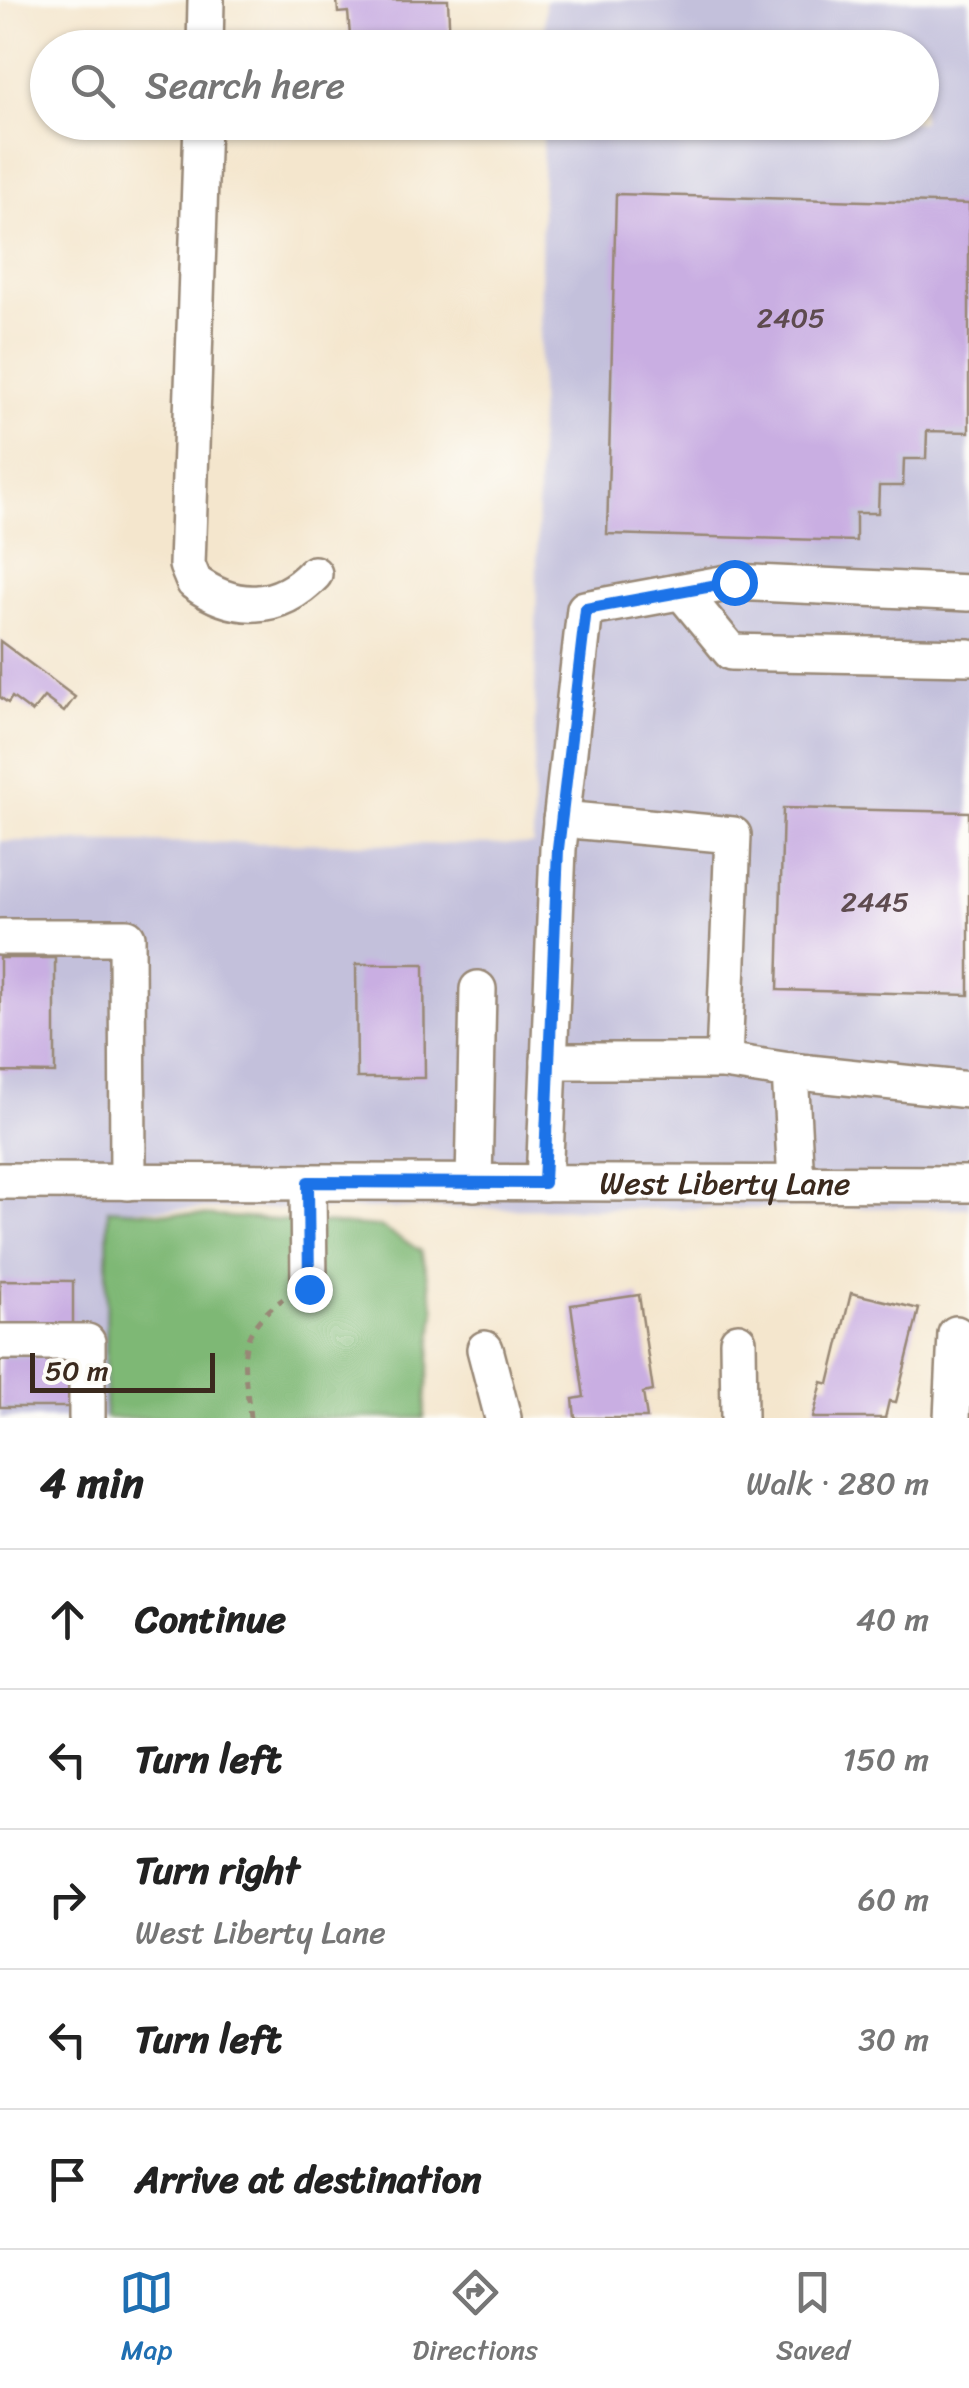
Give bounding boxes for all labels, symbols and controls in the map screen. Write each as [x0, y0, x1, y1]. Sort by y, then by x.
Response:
search box [30, 30, 939, 140]
text: Search here [145, 52, 345, 119]
icon: search [65, 58, 120, 113]
house number: 2405 [757, 293, 825, 342]
route start [712, 560, 758, 606]
house number: 2445 [841, 877, 909, 926]
street label: West Liberty Lane [600, 1155, 850, 1213]
route end [287, 1267, 333, 1313]
text: 50 m [45, 1346, 109, 1395]
scale bar [30, 1348, 215, 1392]
text: 4 min [40, 1446, 144, 1520]
text: Walk · 280 m [746, 1455, 929, 1512]
text: Continue [135, 1586, 286, 1653]
text: 40 m [856, 1591, 929, 1648]
icon: ahead [40, 1592, 95, 1647]
text: Turn left [135, 1726, 281, 1793]
text: 150 m [843, 1731, 929, 1788]
icon: left [40, 1732, 95, 1787]
text: Turn right [135, 1837, 300, 1904]
text: 60 m [858, 1871, 929, 1928]
icon: right [40, 1872, 95, 1927]
text: West Liberty Lane [135, 1904, 386, 1961]
text: Turn left [135, 2006, 281, 2073]
text: 30 m [858, 2011, 929, 2068]
icon: left [40, 2012, 95, 2067]
text: Arrive at destination [135, 2146, 482, 2213]
icon: arrive [40, 2152, 95, 2207]
tab: Map [119, 2265, 174, 2374]
tab: Directions [412, 2265, 538, 2374]
tab: Saved [776, 2265, 850, 2374]

